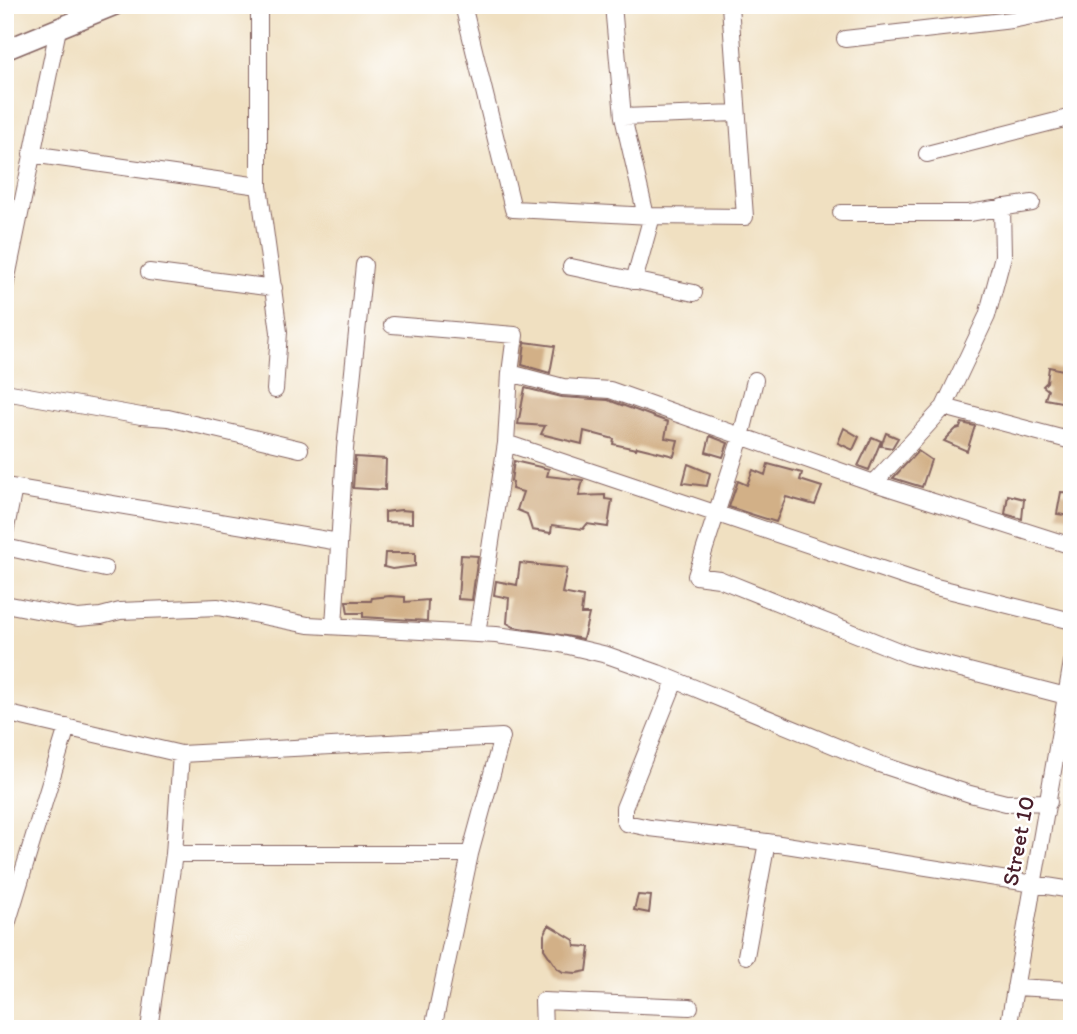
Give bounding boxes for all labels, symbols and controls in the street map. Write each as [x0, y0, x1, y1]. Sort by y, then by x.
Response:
street label: Street 10 [996, 794, 1040, 888]

